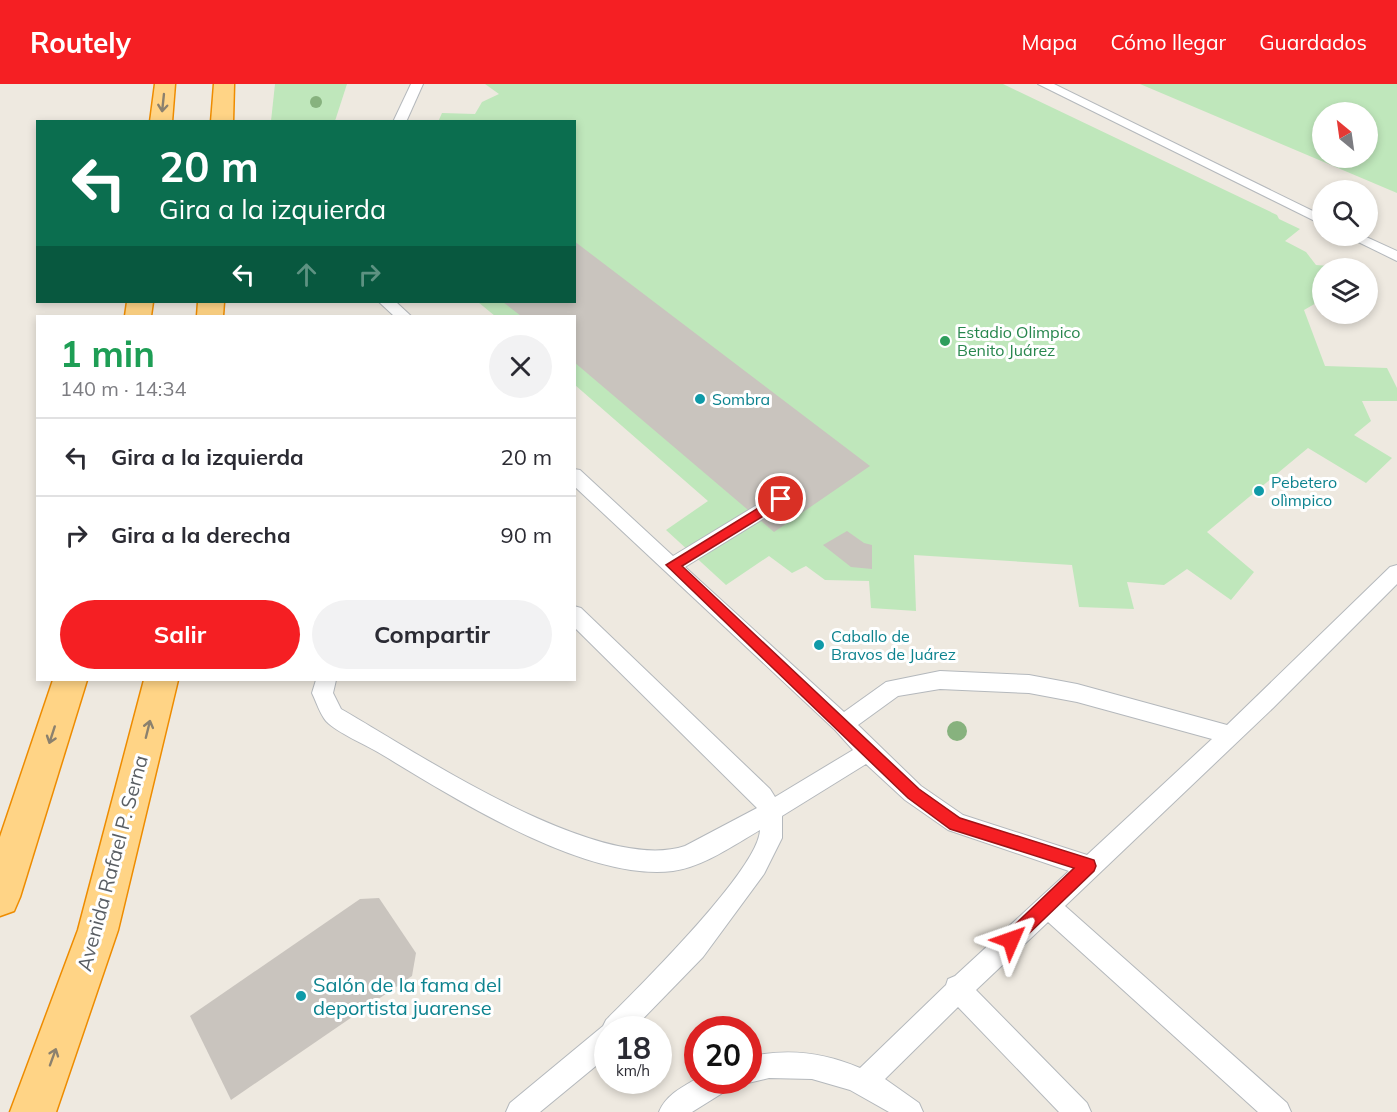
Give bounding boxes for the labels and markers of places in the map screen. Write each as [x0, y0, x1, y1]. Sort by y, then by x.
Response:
place label: Estadio Olimpico Benito Juárez [957, 322, 1080, 360]
marker: Estadio Olimpico Benito Juárez [938, 334, 952, 348]
place label: Sombra [712, 389, 770, 409]
marker: Sombra [693, 392, 707, 406]
place label: Pebetero olìmpico [1271, 472, 1337, 510]
pin [755, 473, 806, 524]
marker: Pebetero olìmpico [1252, 484, 1266, 498]
place label: Caballo de Bravos de Juárez [831, 626, 956, 664]
marker: Caballo de Bravos de Juárez [812, 638, 826, 652]
place label: Salón de la fama del deportista juarense [313, 972, 502, 1020]
marker: Salón de la fama del deportista juarense [294, 989, 308, 1003]

